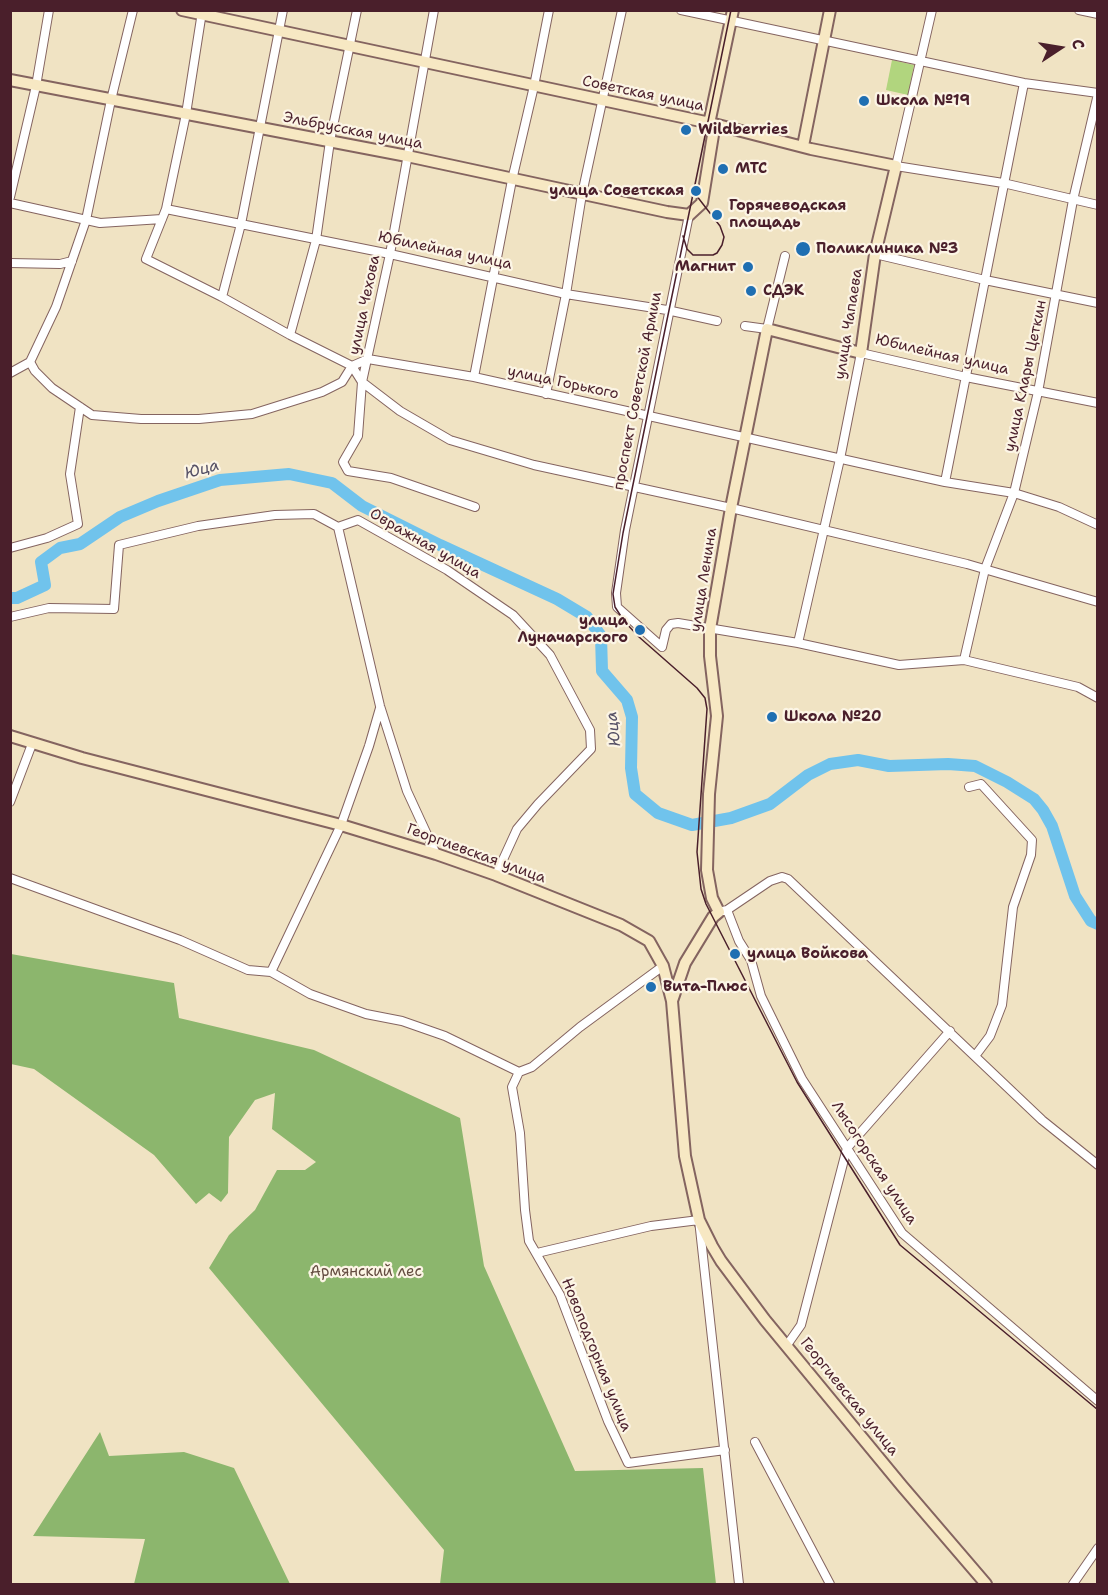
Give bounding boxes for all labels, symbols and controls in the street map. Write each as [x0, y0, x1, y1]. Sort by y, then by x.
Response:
north arrow [1030, 18, 1090, 78]
text: С [1067, 37, 1089, 51]
street label: Советская улица [580, 72, 706, 116]
place label: Школа №19 [876, 92, 970, 110]
marker: Школа №19 [857, 94, 871, 108]
street label: Эльбрусская улица [282, 109, 424, 153]
place label: Wildberries [698, 121, 788, 139]
marker: Wildberries [679, 123, 693, 137]
place label: МТС [735, 160, 767, 178]
marker: МТС [716, 162, 730, 176]
place label: улица Советская [549, 182, 684, 200]
marker: улица Советская [689, 184, 703, 198]
place label: Горячеводская площадь [729, 197, 846, 232]
marker: Горячеводская площадь [710, 208, 724, 222]
street label: Юбилейная улица [376, 228, 514, 274]
marker: Поликлиника №3 [794, 240, 812, 258]
place label: Поликлиника №3 [816, 240, 958, 258]
street label: улица Чехова [346, 253, 384, 357]
place label: Магнит [675, 258, 736, 276]
marker: Магнит [741, 260, 755, 274]
street label: улица Чапаева [831, 267, 867, 381]
place label: СДЭК [763, 282, 804, 300]
marker: СДЭК [744, 284, 758, 298]
street label: проспект Советской Армии [610, 290, 666, 492]
street label: улица Клары Цеткин [1001, 298, 1051, 454]
street label: Юбилейная улица [874, 331, 1010, 379]
street label: улица Горького [506, 362, 620, 404]
water label: Юца [183, 456, 221, 484]
street label: Овражная улица [366, 505, 484, 583]
street label: улица Ленина [687, 527, 721, 633]
place label: улица Луначарского [517, 612, 628, 647]
marker: улица Луначарского [633, 623, 647, 637]
place label: Школа №20 [784, 708, 881, 726]
marker: Школа №20 [765, 710, 779, 724]
water label: Юца [602, 711, 626, 747]
street label: Георгиевская улица [404, 820, 548, 888]
place label: улица Войкова [747, 945, 868, 963]
marker: улица Войкова [728, 947, 742, 961]
place label: Вита-Плюс [663, 978, 748, 996]
marker: Вита-Плюс [644, 980, 658, 994]
street label: Лысогорская улица [827, 1098, 921, 1228]
park label: Армянский лес [310, 1263, 422, 1281]
street label: Новоподгорная улица [557, 1276, 635, 1434]
street label: Георгиевская улица [796, 1334, 902, 1460]

